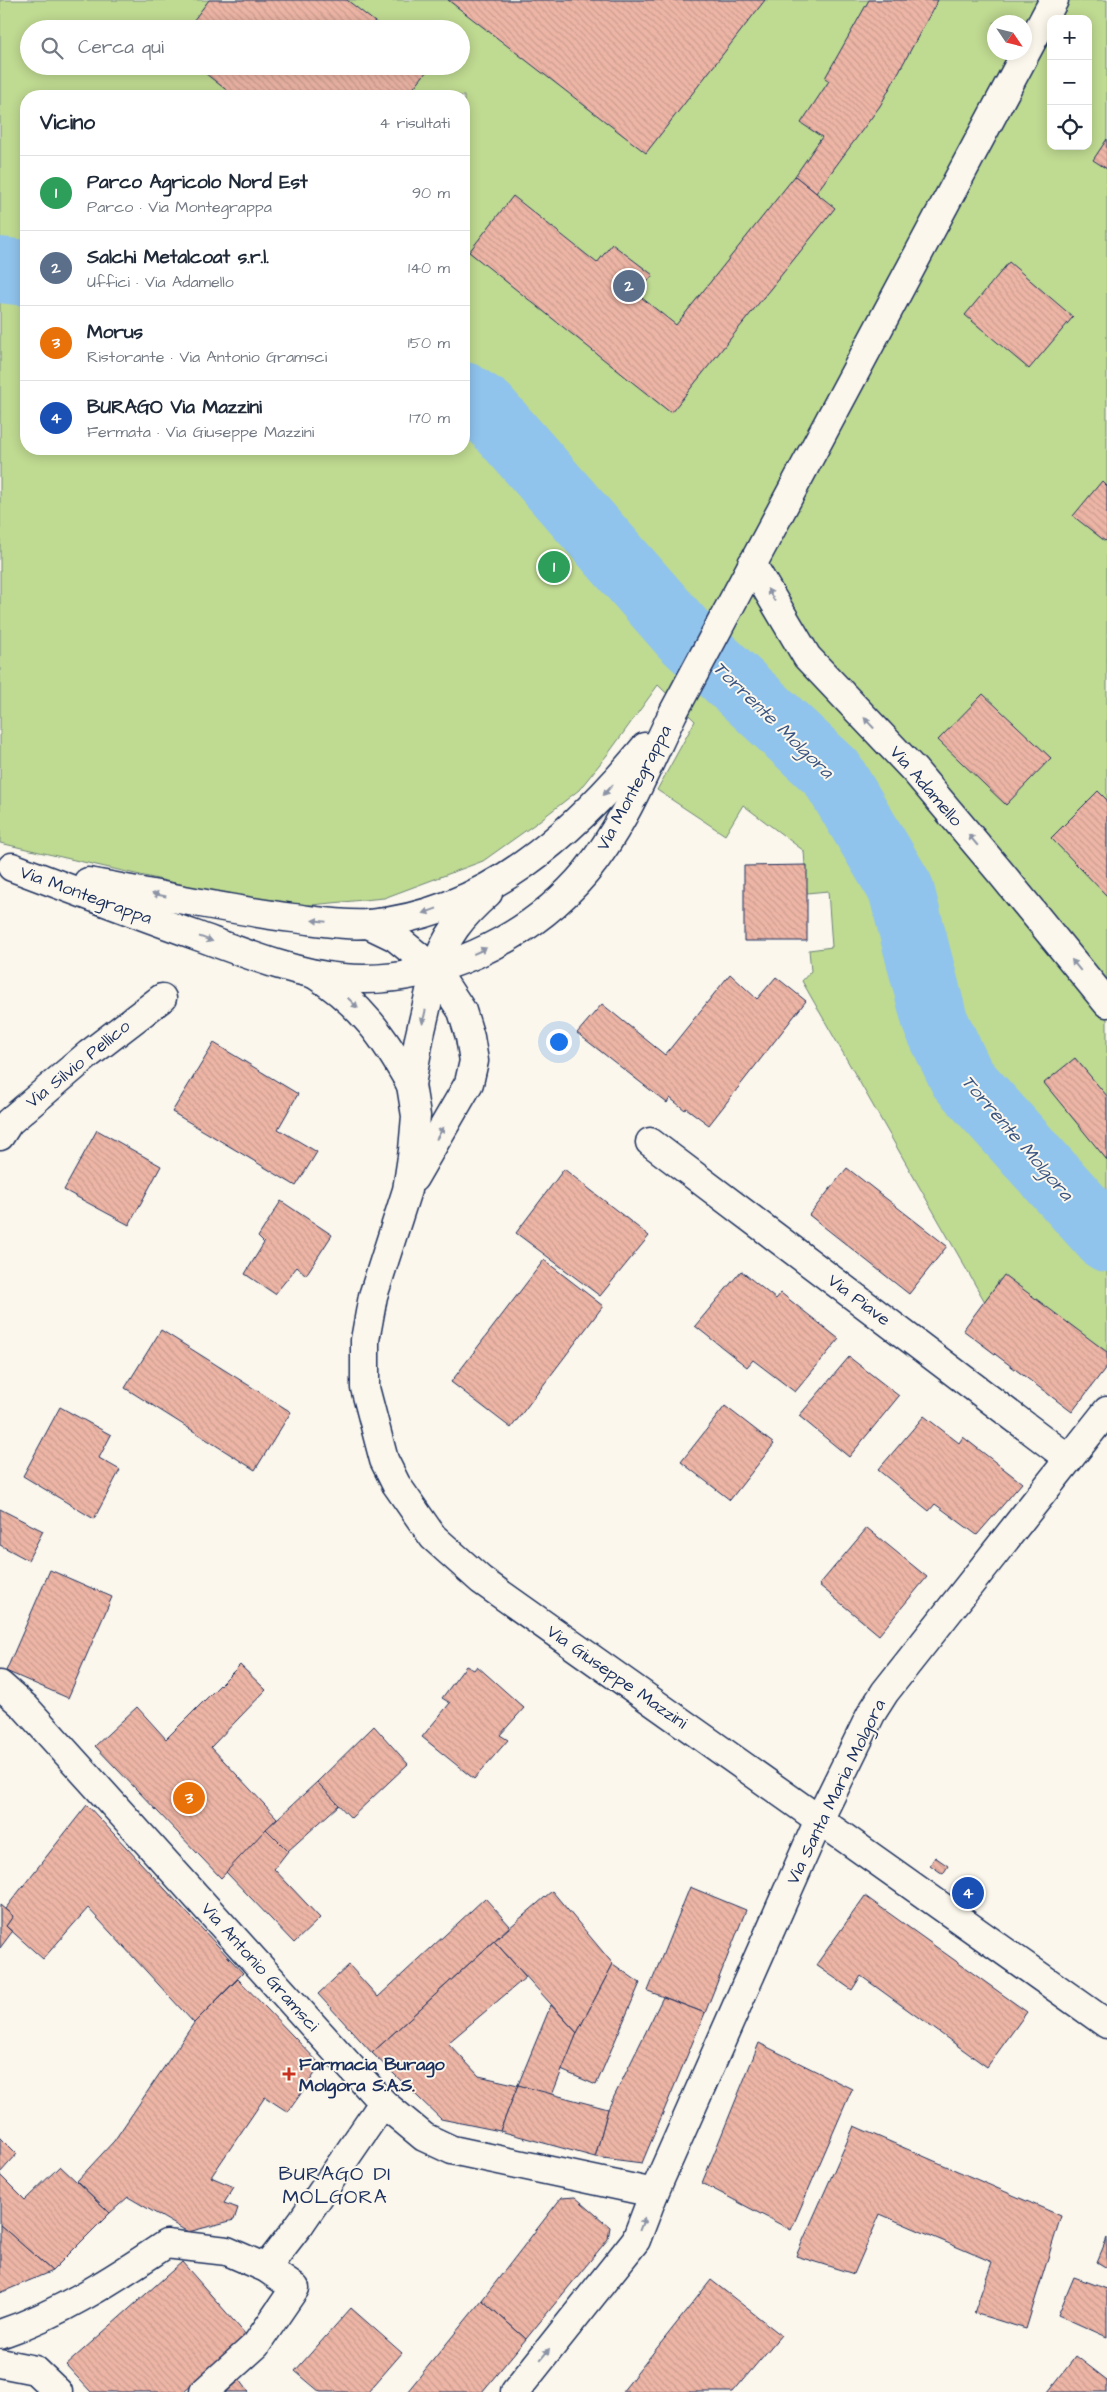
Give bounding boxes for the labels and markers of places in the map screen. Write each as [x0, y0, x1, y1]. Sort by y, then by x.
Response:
pin: 2 [613, 267, 645, 305]
pin: 1 [538, 548, 570, 586]
pin: 3 [173, 1779, 205, 1817]
pin: 4 [952, 1874, 984, 1912]
place label: Farmacia Burago Molgora S.A.S. [299, 2052, 446, 2099]
marker: Farmacia Burago Molgora S.A.S. [283, 2068, 295, 2080]

